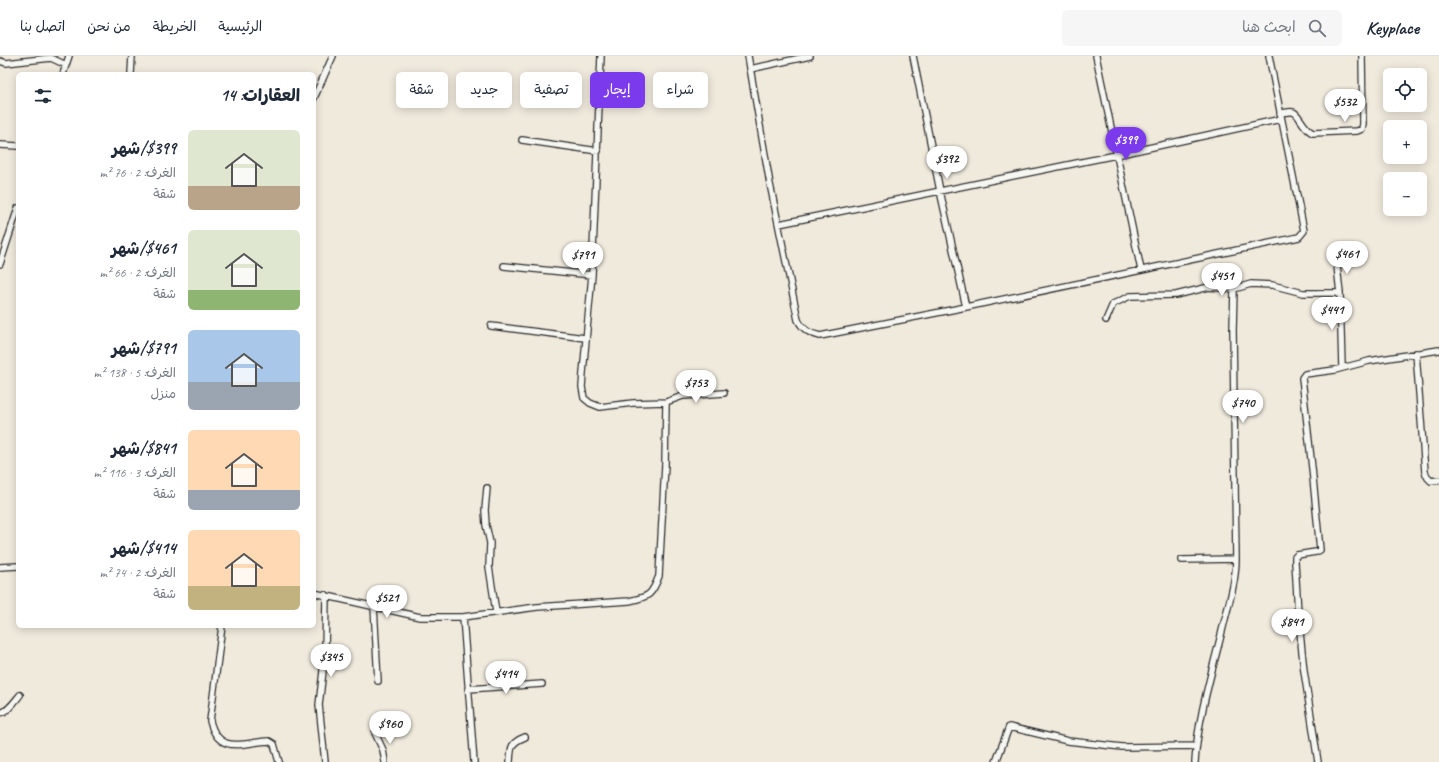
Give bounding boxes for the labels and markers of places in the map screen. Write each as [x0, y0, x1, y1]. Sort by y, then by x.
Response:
pin: $532 [1321, 89, 1369, 123]
pin: $399 [1102, 127, 1150, 161]
pin: $392 [923, 146, 971, 180]
pin: $461 [1323, 241, 1371, 275]
pin: $791 [559, 242, 607, 276]
pin: $451 [1198, 263, 1246, 297]
pin: $441 [1308, 297, 1356, 331]
pin: $753 [672, 370, 720, 404]
pin: $740 [1219, 390, 1267, 424]
pin: $521 [363, 585, 411, 619]
pin: $841 [1268, 609, 1316, 643]
pin: $345 [307, 644, 355, 678]
pin: $414 [482, 661, 530, 695]
pin: $960 [366, 711, 414, 745]

